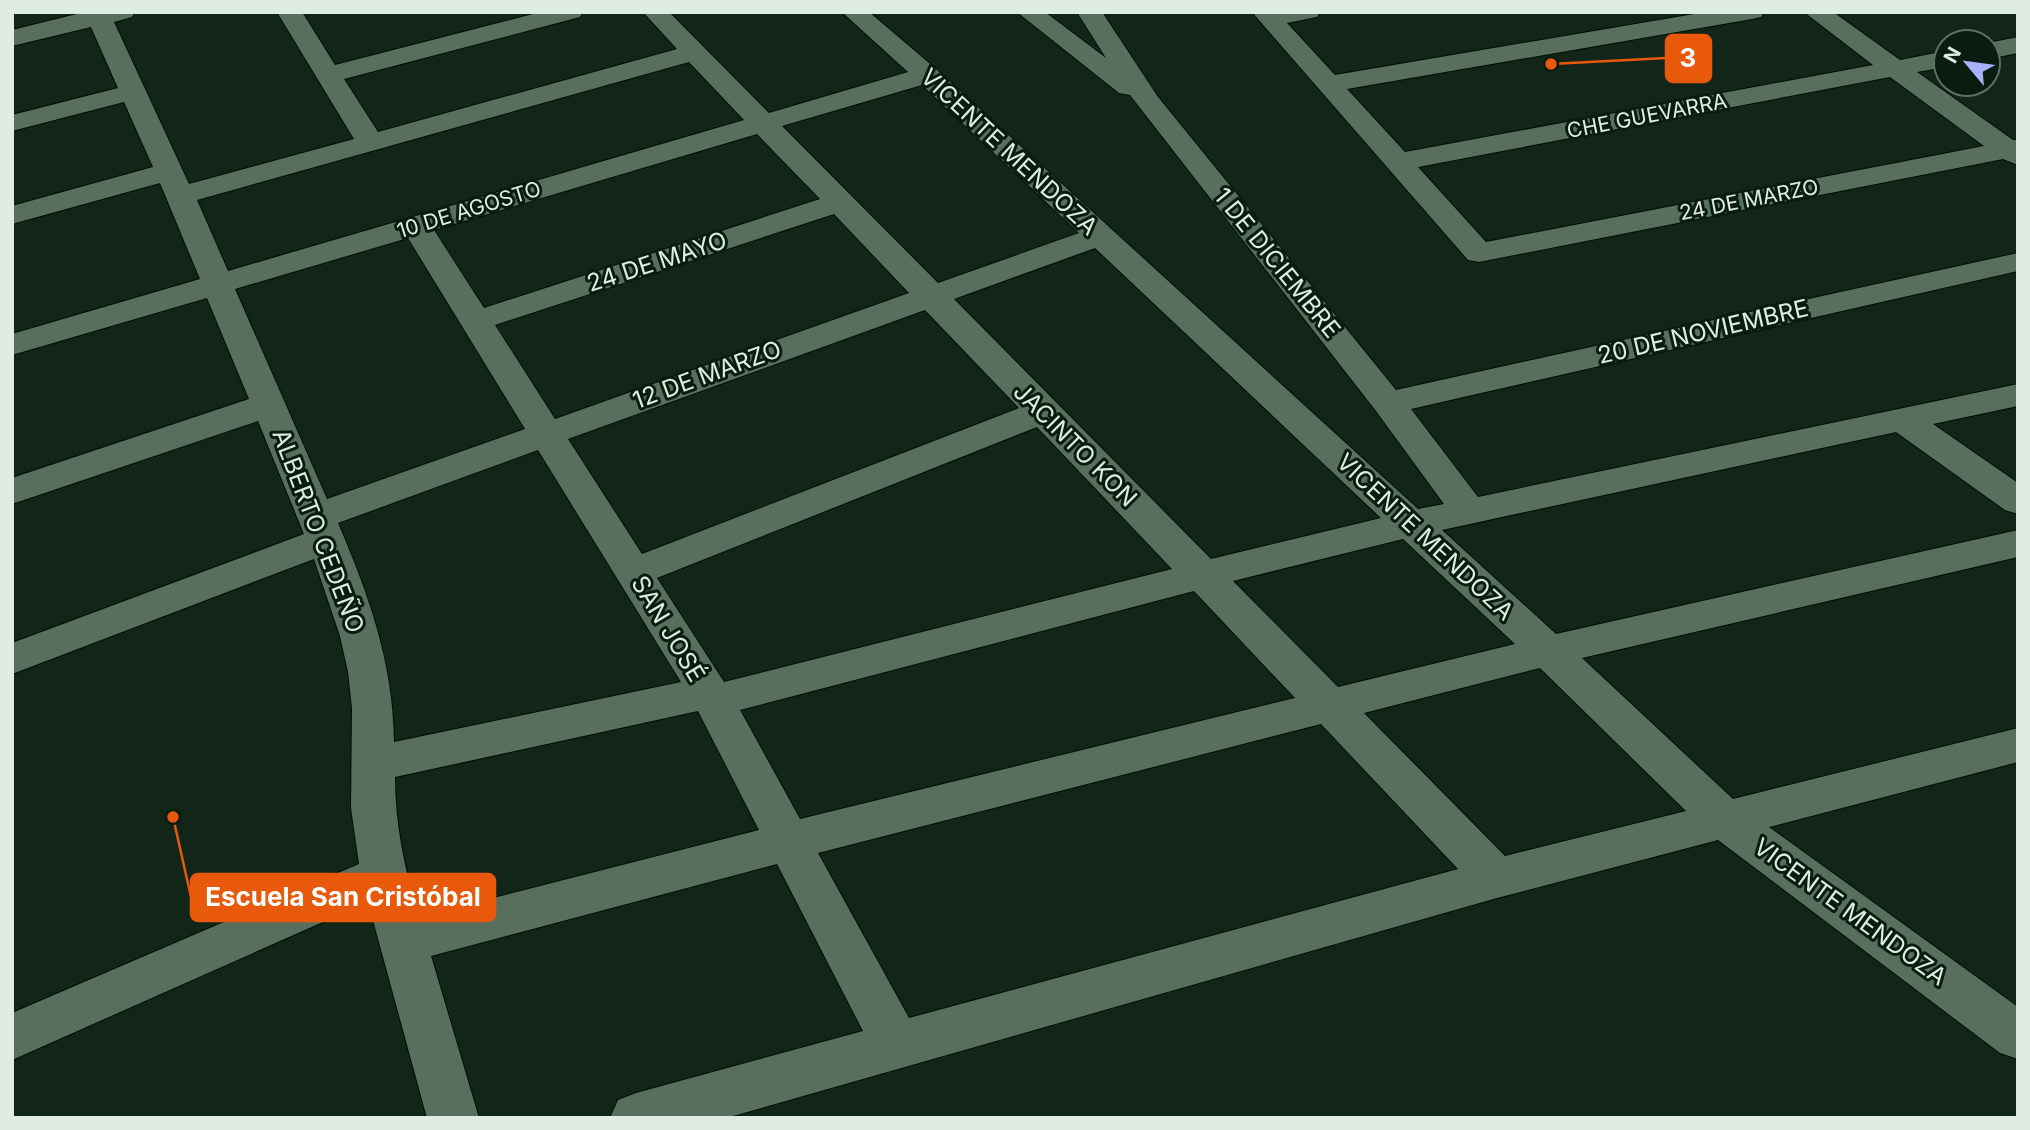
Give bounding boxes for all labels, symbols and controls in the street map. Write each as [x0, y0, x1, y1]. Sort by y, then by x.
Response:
north arrow [1932, 28, 2002, 98]
callout: 3 [1666, 35, 1711, 82]
text: 3 [1680, 42, 1696, 73]
text: N [1939, 43, 1966, 67]
street label: VICENTE MENDOZA [915, 62, 1104, 241]
street label: CHE GUEVARRA [1565, 88, 1729, 143]
street label: 24 DE MARZO [1677, 174, 1821, 225]
street label: 10 DE AGOSTO [394, 176, 544, 243]
street label: 1 DE DICIEMBRE [1208, 182, 1347, 343]
street label: 24 DE MAYO [583, 225, 730, 298]
street label: 20 DE NOVIEMBRE [1595, 293, 1811, 370]
street label: 12 DE MARZO [629, 334, 785, 415]
street label: JACINTO KON [1008, 377, 1143, 512]
street label: ALBERTO CEDEÑO [266, 425, 371, 637]
street label: VICENTE MENDOZA [1331, 447, 1520, 626]
street label: SAN JOSÉ [625, 570, 712, 687]
street label: VICENTE MENDOZA [1748, 832, 1952, 991]
callout: Escuela San Cristóbal [191, 874, 495, 921]
text: Escuela San Cristóbal [205, 881, 481, 912]

